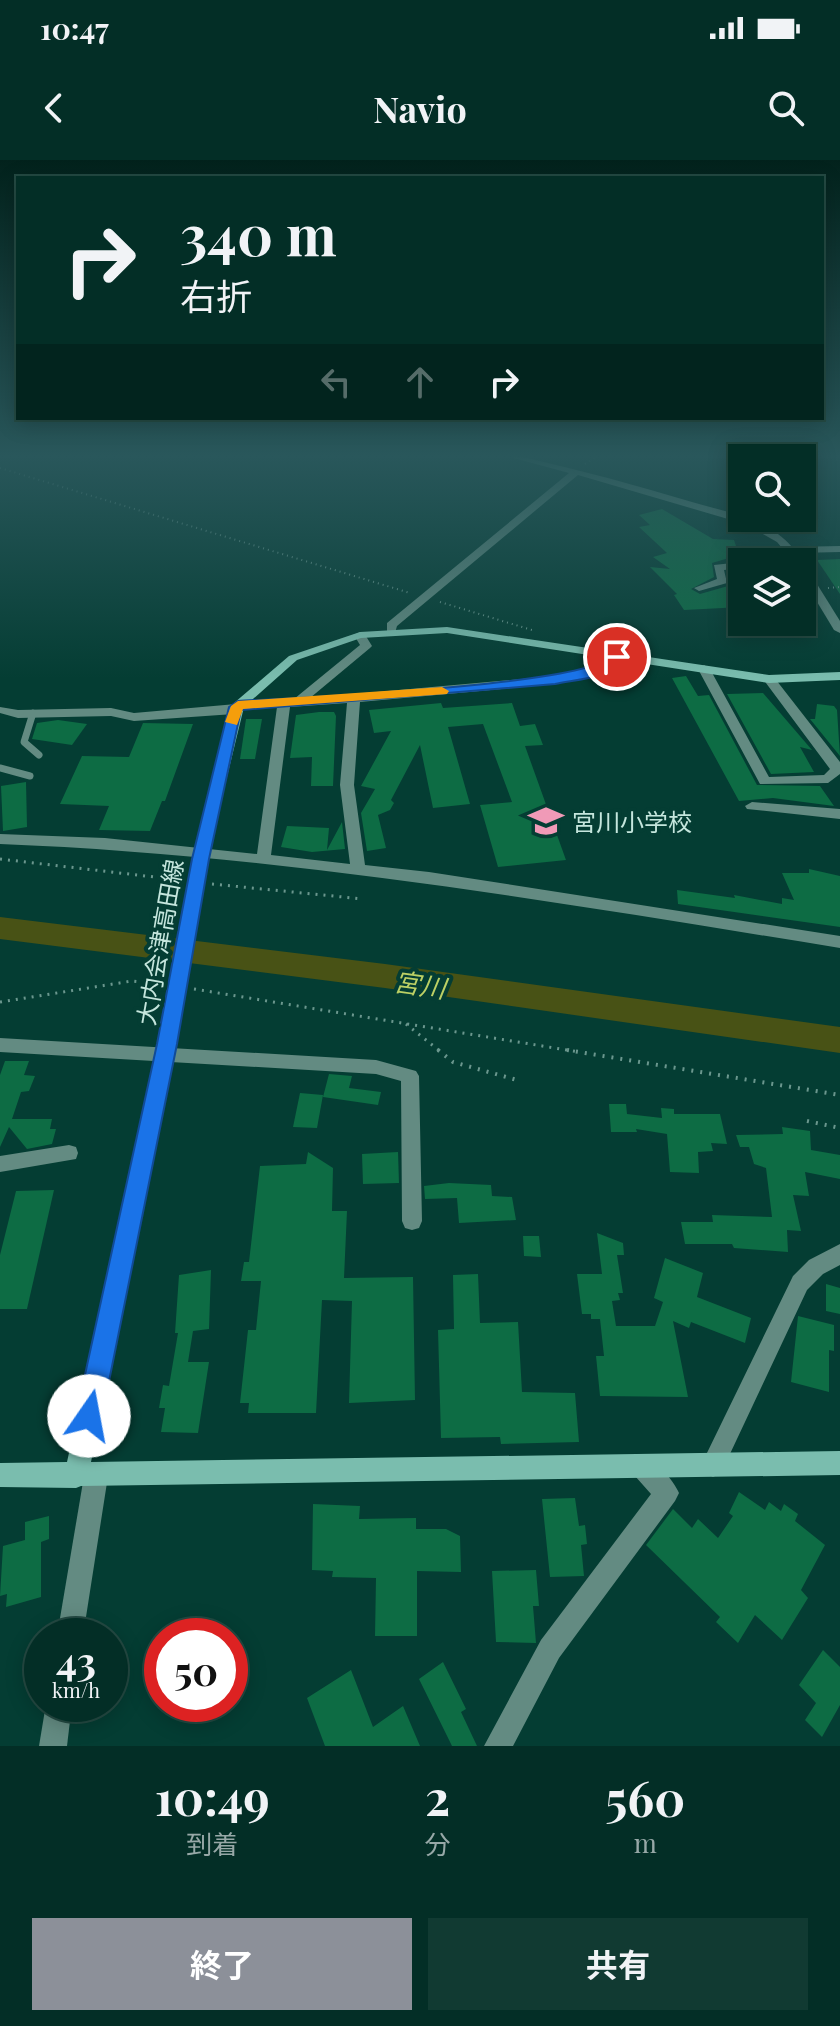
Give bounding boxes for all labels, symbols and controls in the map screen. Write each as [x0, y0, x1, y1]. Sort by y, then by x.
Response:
text: 10:47 [40, 8, 109, 48]
text: Navio [373, 84, 467, 132]
icon: back [32, 86, 76, 130]
icon: search [764, 86, 808, 130]
text: 340 m [180, 196, 337, 271]
icon: right [48, 208, 152, 312]
text: 右折 [180, 271, 252, 319]
icon: left [314, 360, 358, 404]
icon: ahead [398, 360, 442, 404]
icon: right [482, 360, 526, 404]
map controls [728, 444, 816, 636]
button: search [728, 444, 816, 532]
button: layers [728, 548, 816, 636]
pin [583, 623, 651, 691]
icon: arrive [595, 635, 639, 679]
school or university icon: 宮川小学校 [527, 802, 565, 840]
place label: 宮川小学校 [572, 805, 692, 837]
street label: 大内会津高田線 [129, 856, 189, 1028]
water label: 宮川 [392, 963, 451, 1005]
position arrow [47, 1374, 131, 1458]
speed limit sign: 50 [144, 1618, 248, 1722]
text: 43 [56, 1633, 96, 1686]
text: km/h [52, 1676, 100, 1703]
text: 10:49 [155, 1764, 270, 1828]
text: 2 [425, 1764, 450, 1828]
text: 560 [605, 1765, 685, 1829]
text: m [634, 1825, 657, 1860]
text: 到着 [186, 1826, 238, 1861]
text: 分 [425, 1826, 451, 1861]
button: 終了 [32, 1918, 412, 2010]
button: 共有 [428, 1918, 808, 2010]

